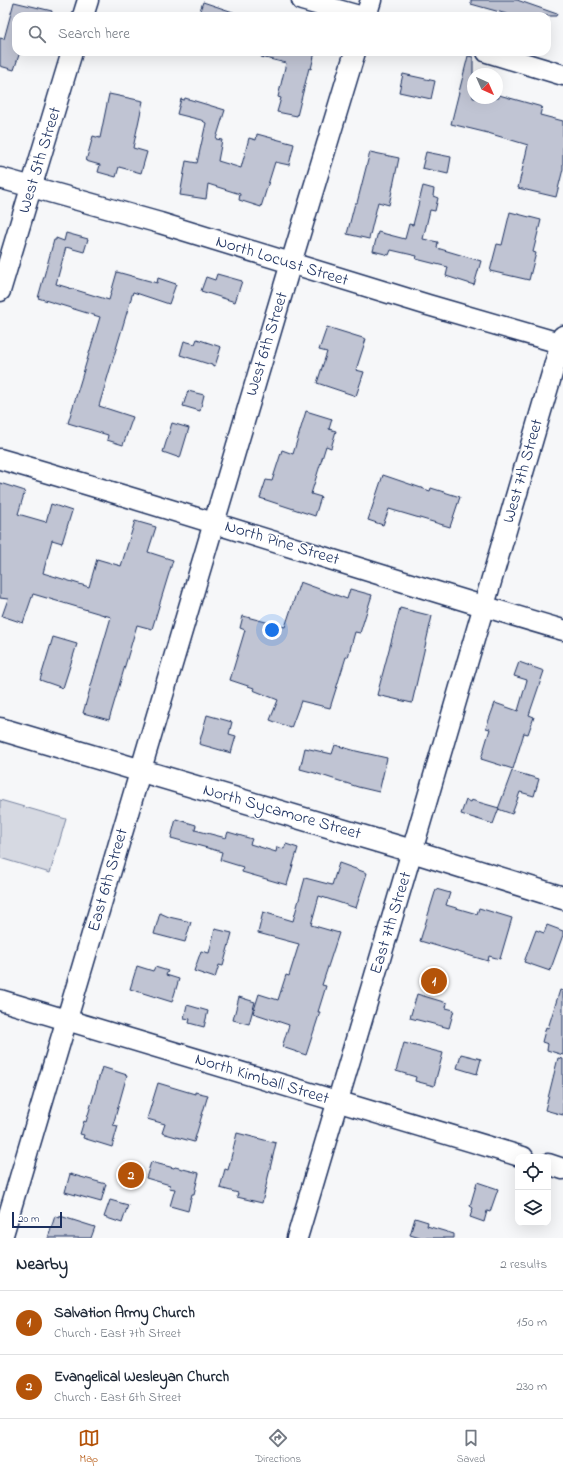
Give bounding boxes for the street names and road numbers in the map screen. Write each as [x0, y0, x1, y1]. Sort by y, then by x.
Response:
street label: West 5th Street [12, 103, 68, 216]
street label: North Locust Street [213, 229, 352, 293]
street label: West 6th Street [239, 289, 295, 399]
street label: West 7th Street [496, 416, 550, 526]
street label: North Pine Street [222, 514, 343, 572]
street label: North Sycamore Street [200, 777, 364, 848]
street label: East 6th Street [81, 825, 135, 935]
street label: East 7th Street [364, 868, 419, 977]
street label: North Kimball Street [192, 1047, 332, 1111]

